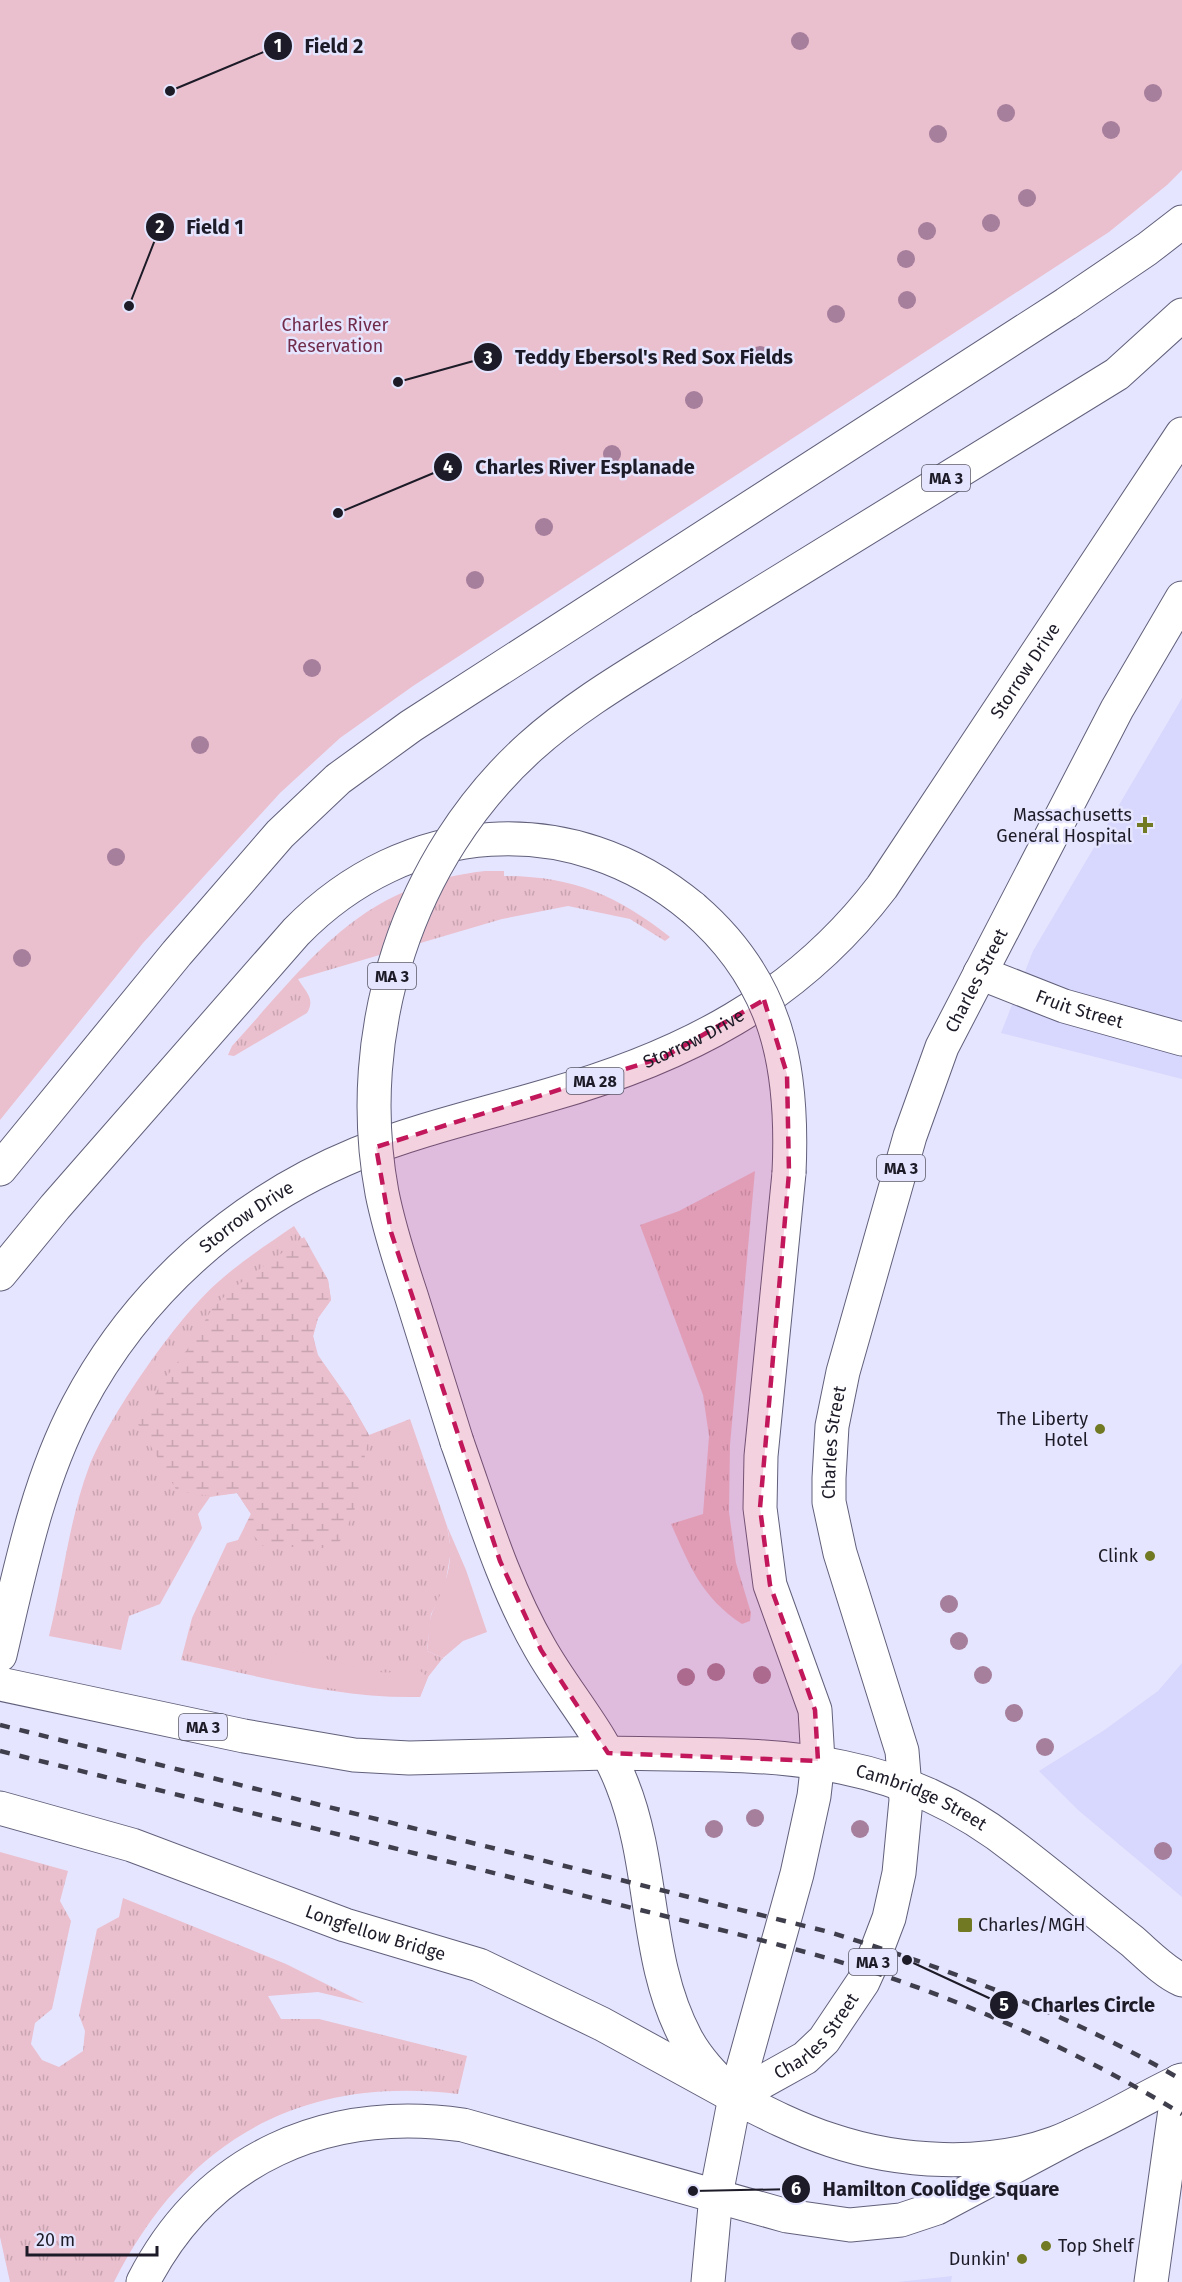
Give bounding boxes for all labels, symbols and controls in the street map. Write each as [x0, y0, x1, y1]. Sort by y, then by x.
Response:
callout: Field 2 [263, 27, 375, 65]
text: Field 2 [305, 34, 363, 58]
text: 1 [274, 35, 282, 57]
callout: Field 1 [145, 208, 256, 246]
text: Field 1 [186, 215, 244, 239]
text: 2 [155, 216, 165, 238]
park label: Charles River Reservation [282, 314, 388, 357]
callout: Teddy Ebersol's Red Sox Fields [473, 338, 805, 376]
text: Teddy Ebersol's Red Sox Fields [515, 345, 793, 369]
text: 3 [482, 347, 493, 369]
callout: Charles River Esplanade [433, 448, 706, 486]
text: Charles River Esplanade [475, 455, 695, 479]
text: 4 [443, 456, 453, 478]
road number: MA 3 [922, 465, 970, 491]
street label: Storrow Drive [986, 619, 1065, 723]
place label: Massachusetts General Hospital [996, 804, 1132, 847]
marker: Massachusetts General Hospital [1136, 816, 1154, 834]
street label: Charles Street [940, 924, 1013, 1036]
road number: MA 3 [368, 963, 416, 989]
street label: Fruit Street [1032, 985, 1126, 1033]
street label: Storrow Drive [640, 1004, 748, 1073]
road number: MA 28 [566, 1068, 624, 1094]
road number: MA 3 [877, 1155, 925, 1181]
street label: Storrow Drive [195, 1176, 298, 1258]
street label: Charles Street [818, 1383, 851, 1499]
place label: The Liberty Hotel [997, 1408, 1088, 1451]
marker: The Liberty Hotel [1093, 1422, 1107, 1436]
place label: Clink [1098, 1545, 1139, 1567]
marker: Clink [1143, 1549, 1157, 1563]
road number: MA 3 [179, 1714, 227, 1740]
street label: Cambridge Street [854, 1760, 991, 1836]
street label: Longfellow Bridge [302, 1900, 448, 1965]
place label: Charles/MGH [978, 1914, 1085, 1936]
marker: Charles/MGH [956, 1916, 974, 1934]
road number: MA 3 [849, 1949, 897, 1975]
callout: Charles Circle [989, 1986, 1167, 2024]
street label: Charles Street [770, 1988, 864, 2084]
text: Charles Circle [1031, 1993, 1155, 2017]
text: 5 [999, 1994, 1009, 2016]
callout: Hamilton Coolidge Square [781, 2170, 1072, 2208]
text: Hamilton Coolidge Square [823, 2177, 1059, 2201]
text: 6 [791, 2178, 801, 2200]
scale bar [27, 2219, 158, 2257]
text: 20 m [36, 2229, 75, 2251]
place label: Top Shelf [1058, 2235, 1136, 2257]
marker: Top Shelf [1039, 2239, 1053, 2253]
place label: Dunkin' [949, 2248, 1010, 2270]
marker: Dunkin' [1015, 2252, 1029, 2266]

